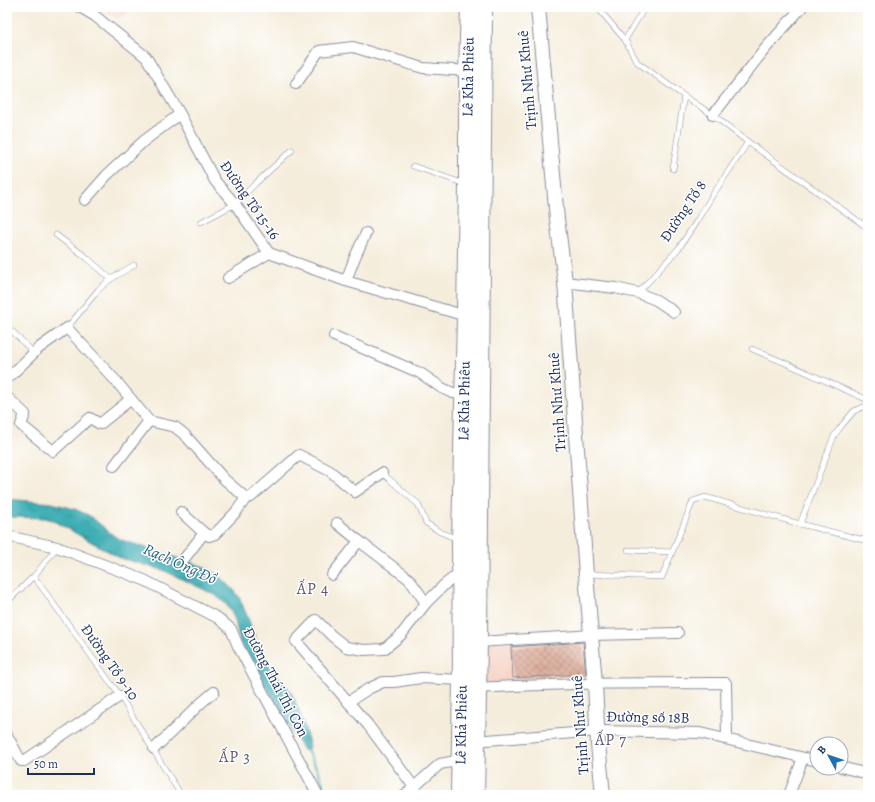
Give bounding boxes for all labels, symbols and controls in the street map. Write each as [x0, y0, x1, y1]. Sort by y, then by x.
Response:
street label: Trịnh Như Khuê [513, 29, 541, 130]
street label: Lê Khả Phiêu [457, 36, 479, 117]
street label: Đường Tổ 15-16 [215, 156, 285, 244]
street label: Đường Tổ 8 [655, 176, 711, 246]
street label: Trịnh Như Khuê [544, 352, 570, 452]
street label: Lê Khả Phiêu [453, 360, 475, 441]
water label: Rạch Ông Đồ [140, 538, 221, 590]
district label: ẤP 4 [296, 578, 329, 600]
street label: Đường Tổ 9-10 [76, 620, 144, 704]
street label: Đường Thái Thị Còn [239, 624, 313, 740]
street label: Trịnh Như Khuê [567, 675, 593, 775]
street label: Lê Khả Phiêu [450, 684, 472, 765]
street label: Đường số 18B [606, 706, 690, 728]
district label: ẤP 7 [594, 729, 627, 751]
north arrow [809, 736, 849, 776]
text: B [814, 742, 830, 757]
district label: ẤP 3 [218, 746, 251, 768]
scale bar [28, 750, 94, 776]
text: 50 m [34, 756, 58, 772]

